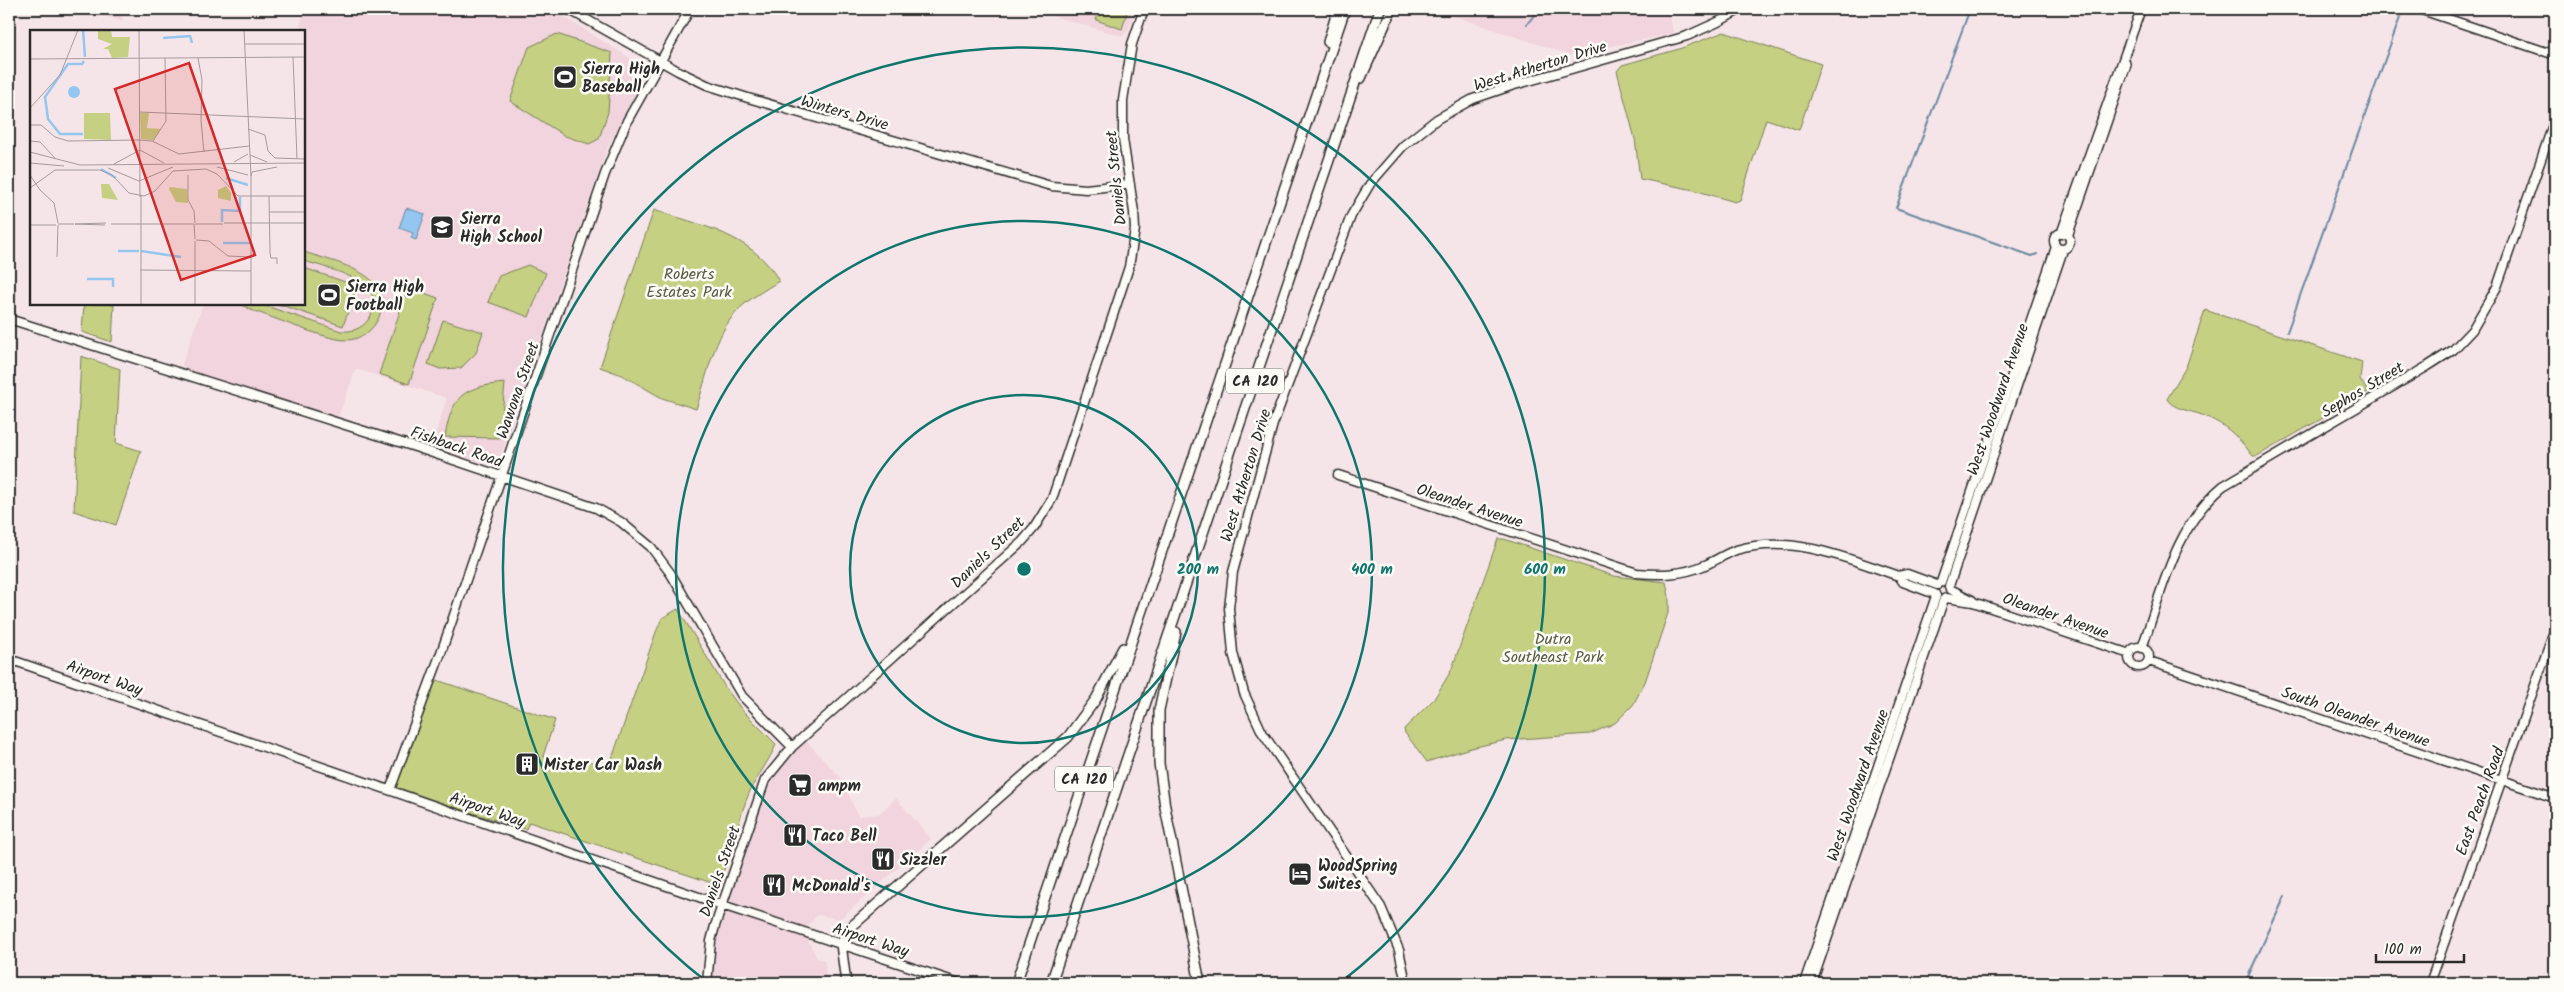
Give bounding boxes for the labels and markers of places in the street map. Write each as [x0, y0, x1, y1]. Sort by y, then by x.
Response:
place label: Sierra High Baseball [582, 57, 660, 100]
sports icon: Sierra High Baseball [552, 64, 578, 90]
place label: Sierra High School [460, 207, 543, 250]
school or university icon: Sierra High School [429, 214, 455, 240]
place label: Sierra High Football [346, 275, 424, 318]
sports icon: Sierra High Football [316, 282, 342, 308]
centre of rings [1015, 560, 1033, 578]
building icon: Mister Car Wash [514, 751, 540, 777]
place label: Mister Car Wash [544, 753, 662, 778]
supermarket icon: ampm [787, 772, 813, 798]
place label: ampm [818, 774, 861, 799]
restaurant icon: Taco Bell [782, 822, 808, 848]
place label: Taco Bell [812, 824, 877, 849]
restaurant icon: Sizzler [870, 846, 896, 872]
place label: Sizzler [900, 848, 947, 873]
place label: WoodSpring Suites [1318, 854, 1398, 897]
hotel icon: WoodSpring Suites [1287, 861, 1313, 887]
restaurant icon: McDonald's [761, 872, 787, 898]
place label: McDonald's [792, 874, 871, 899]

